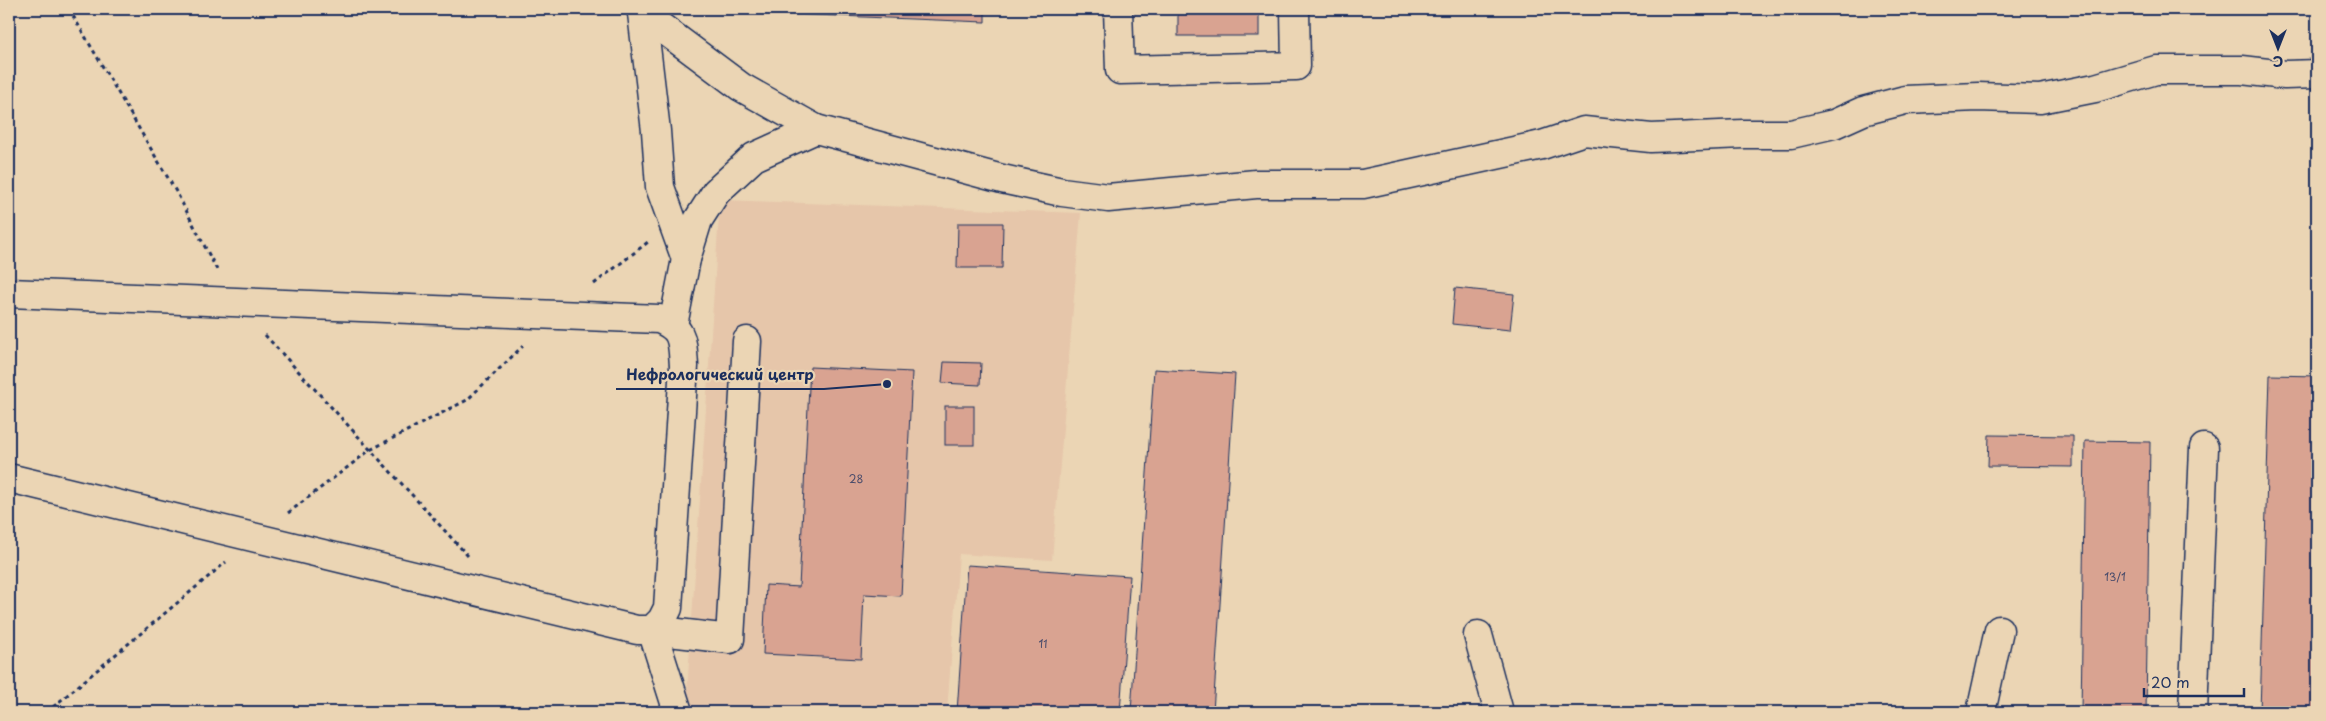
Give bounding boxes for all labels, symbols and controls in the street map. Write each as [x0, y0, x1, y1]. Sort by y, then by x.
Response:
north arrow [2254, 22, 2304, 72]
text: С [2273, 51, 2283, 72]
callout: Нефрологический центр [616, 359, 824, 389]
text: Нефрологический центр [626, 362, 814, 385]
house number: 28 [849, 470, 863, 487]
house number: 13/1 [2104, 568, 2126, 585]
house number: 11 [1038, 635, 1048, 652]
scale bar [2144, 666, 2244, 698]
text: 20 m [2151, 670, 2190, 693]

